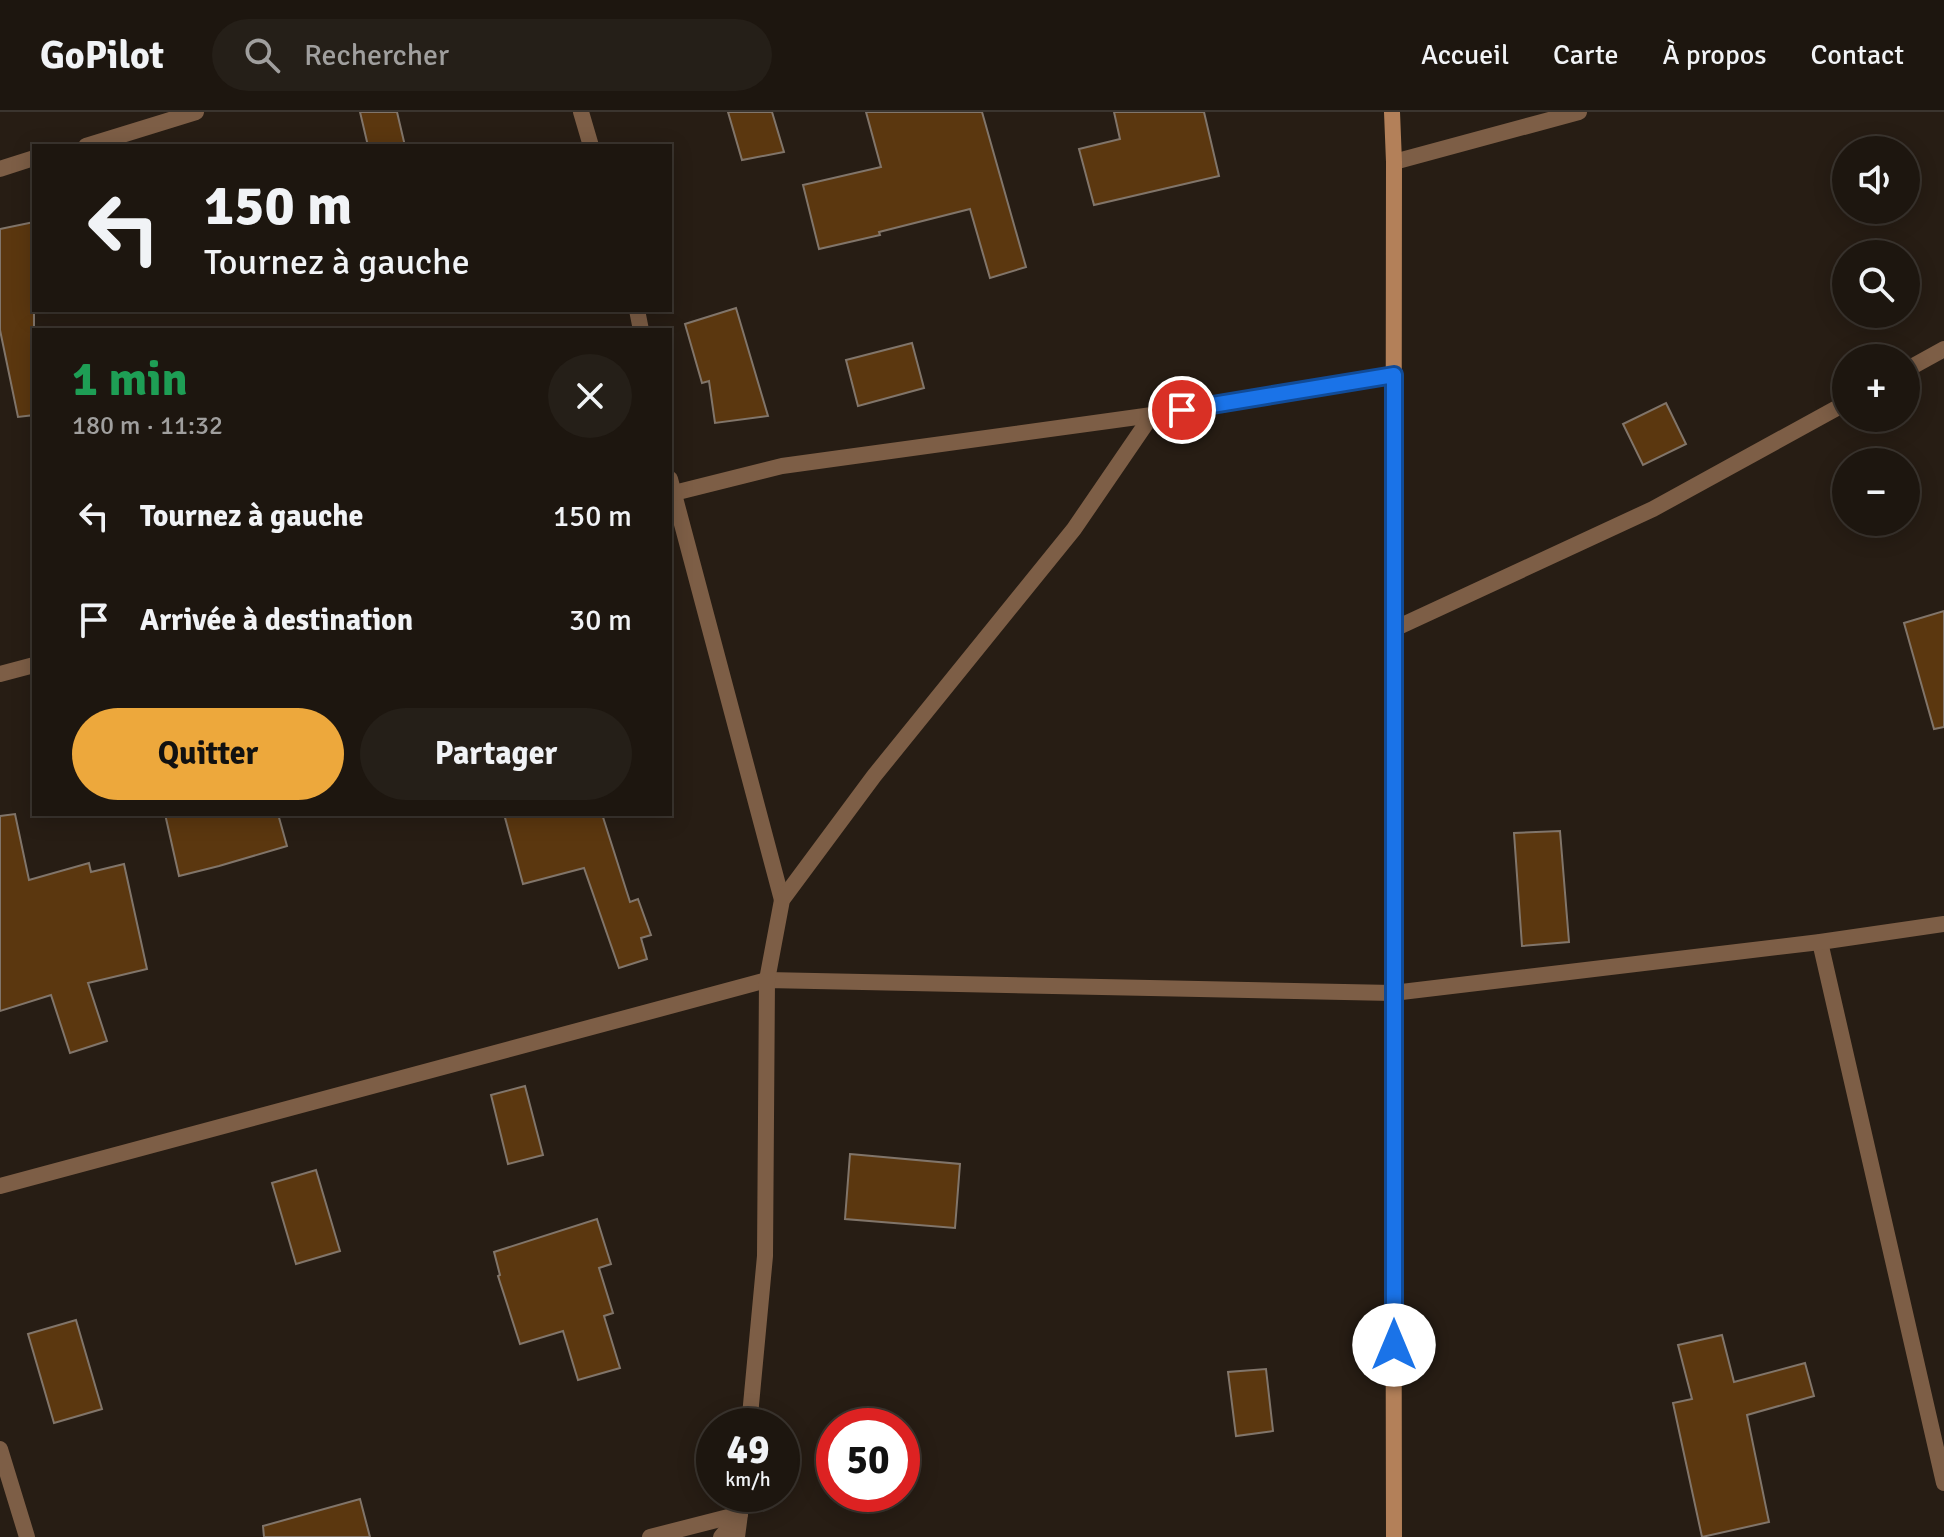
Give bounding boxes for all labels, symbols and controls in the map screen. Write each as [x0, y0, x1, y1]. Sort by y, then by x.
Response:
search box [212, 19, 772, 91]
text: GoPilot [40, 32, 164, 79]
icon: search [240, 33, 284, 77]
text: Rechercher [304, 37, 449, 74]
text: Accueil [1421, 38, 1509, 72]
text: Carte [1553, 38, 1618, 72]
text: À propos [1662, 38, 1767, 72]
text: Contact [1811, 38, 1904, 72]
map controls [1832, 136, 1920, 536]
button: sound [1832, 136, 1920, 224]
text: 150 m [204, 171, 352, 240]
icon: left [72, 176, 176, 280]
text: Tournez à gauche [204, 240, 470, 285]
button: search [1832, 240, 1920, 328]
button: + [1832, 344, 1920, 432]
text: 1 min [72, 350, 188, 409]
button: close [548, 354, 632, 438]
pin [1148, 376, 1216, 444]
icon: arrive [1160, 388, 1204, 432]
text: 180 m · 11:32 [72, 410, 223, 442]
button: − [1832, 448, 1920, 536]
icon: left [72, 494, 116, 538]
text: Tournez à gauche [140, 498, 363, 535]
text: 150 m [553, 498, 632, 535]
icon: arrive [72, 598, 116, 642]
text: Arrivée à destination [140, 602, 413, 639]
text: 30 m [569, 602, 632, 639]
button: Quitter [72, 708, 344, 800]
button: Partager [360, 708, 632, 800]
position arrow [1352, 1303, 1436, 1387]
speed limit sign: 50 [816, 1408, 920, 1512]
text: 49 [726, 1425, 770, 1475]
text: km/h [725, 1467, 771, 1492]

